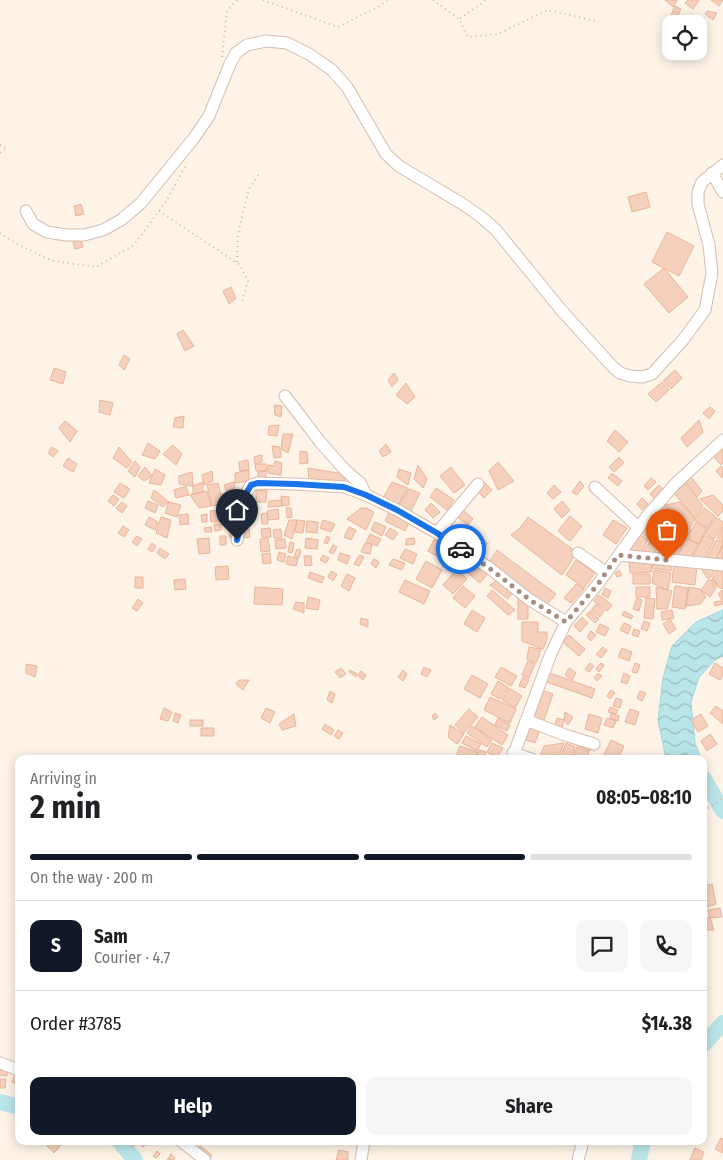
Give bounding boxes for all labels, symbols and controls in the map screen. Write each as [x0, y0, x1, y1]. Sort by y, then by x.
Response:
map controls [662, 15, 707, 60]
button: locate [662, 15, 707, 60]
pin [216, 489, 258, 540]
icon: home [223, 496, 251, 524]
pin [646, 509, 688, 560]
icon: bag [653, 516, 681, 544]
courier [436, 524, 486, 574]
icon: car [447, 535, 475, 563]
text: Arriving in [30, 769, 97, 788]
text: 08:05–08:10 [596, 786, 692, 809]
text: 2 min [30, 788, 101, 826]
text: On the way · 200 m [30, 868, 153, 887]
button: chat [576, 920, 628, 972]
button: phone [640, 920, 692, 972]
text: Sam [94, 925, 128, 948]
text: S [51, 934, 61, 957]
text: Courier · 4.7 [94, 948, 170, 967]
text: Order #3785 [30, 1012, 122, 1035]
text: $14.38 [642, 1012, 692, 1035]
button: Help [30, 1077, 356, 1135]
button: Share [366, 1077, 692, 1135]

